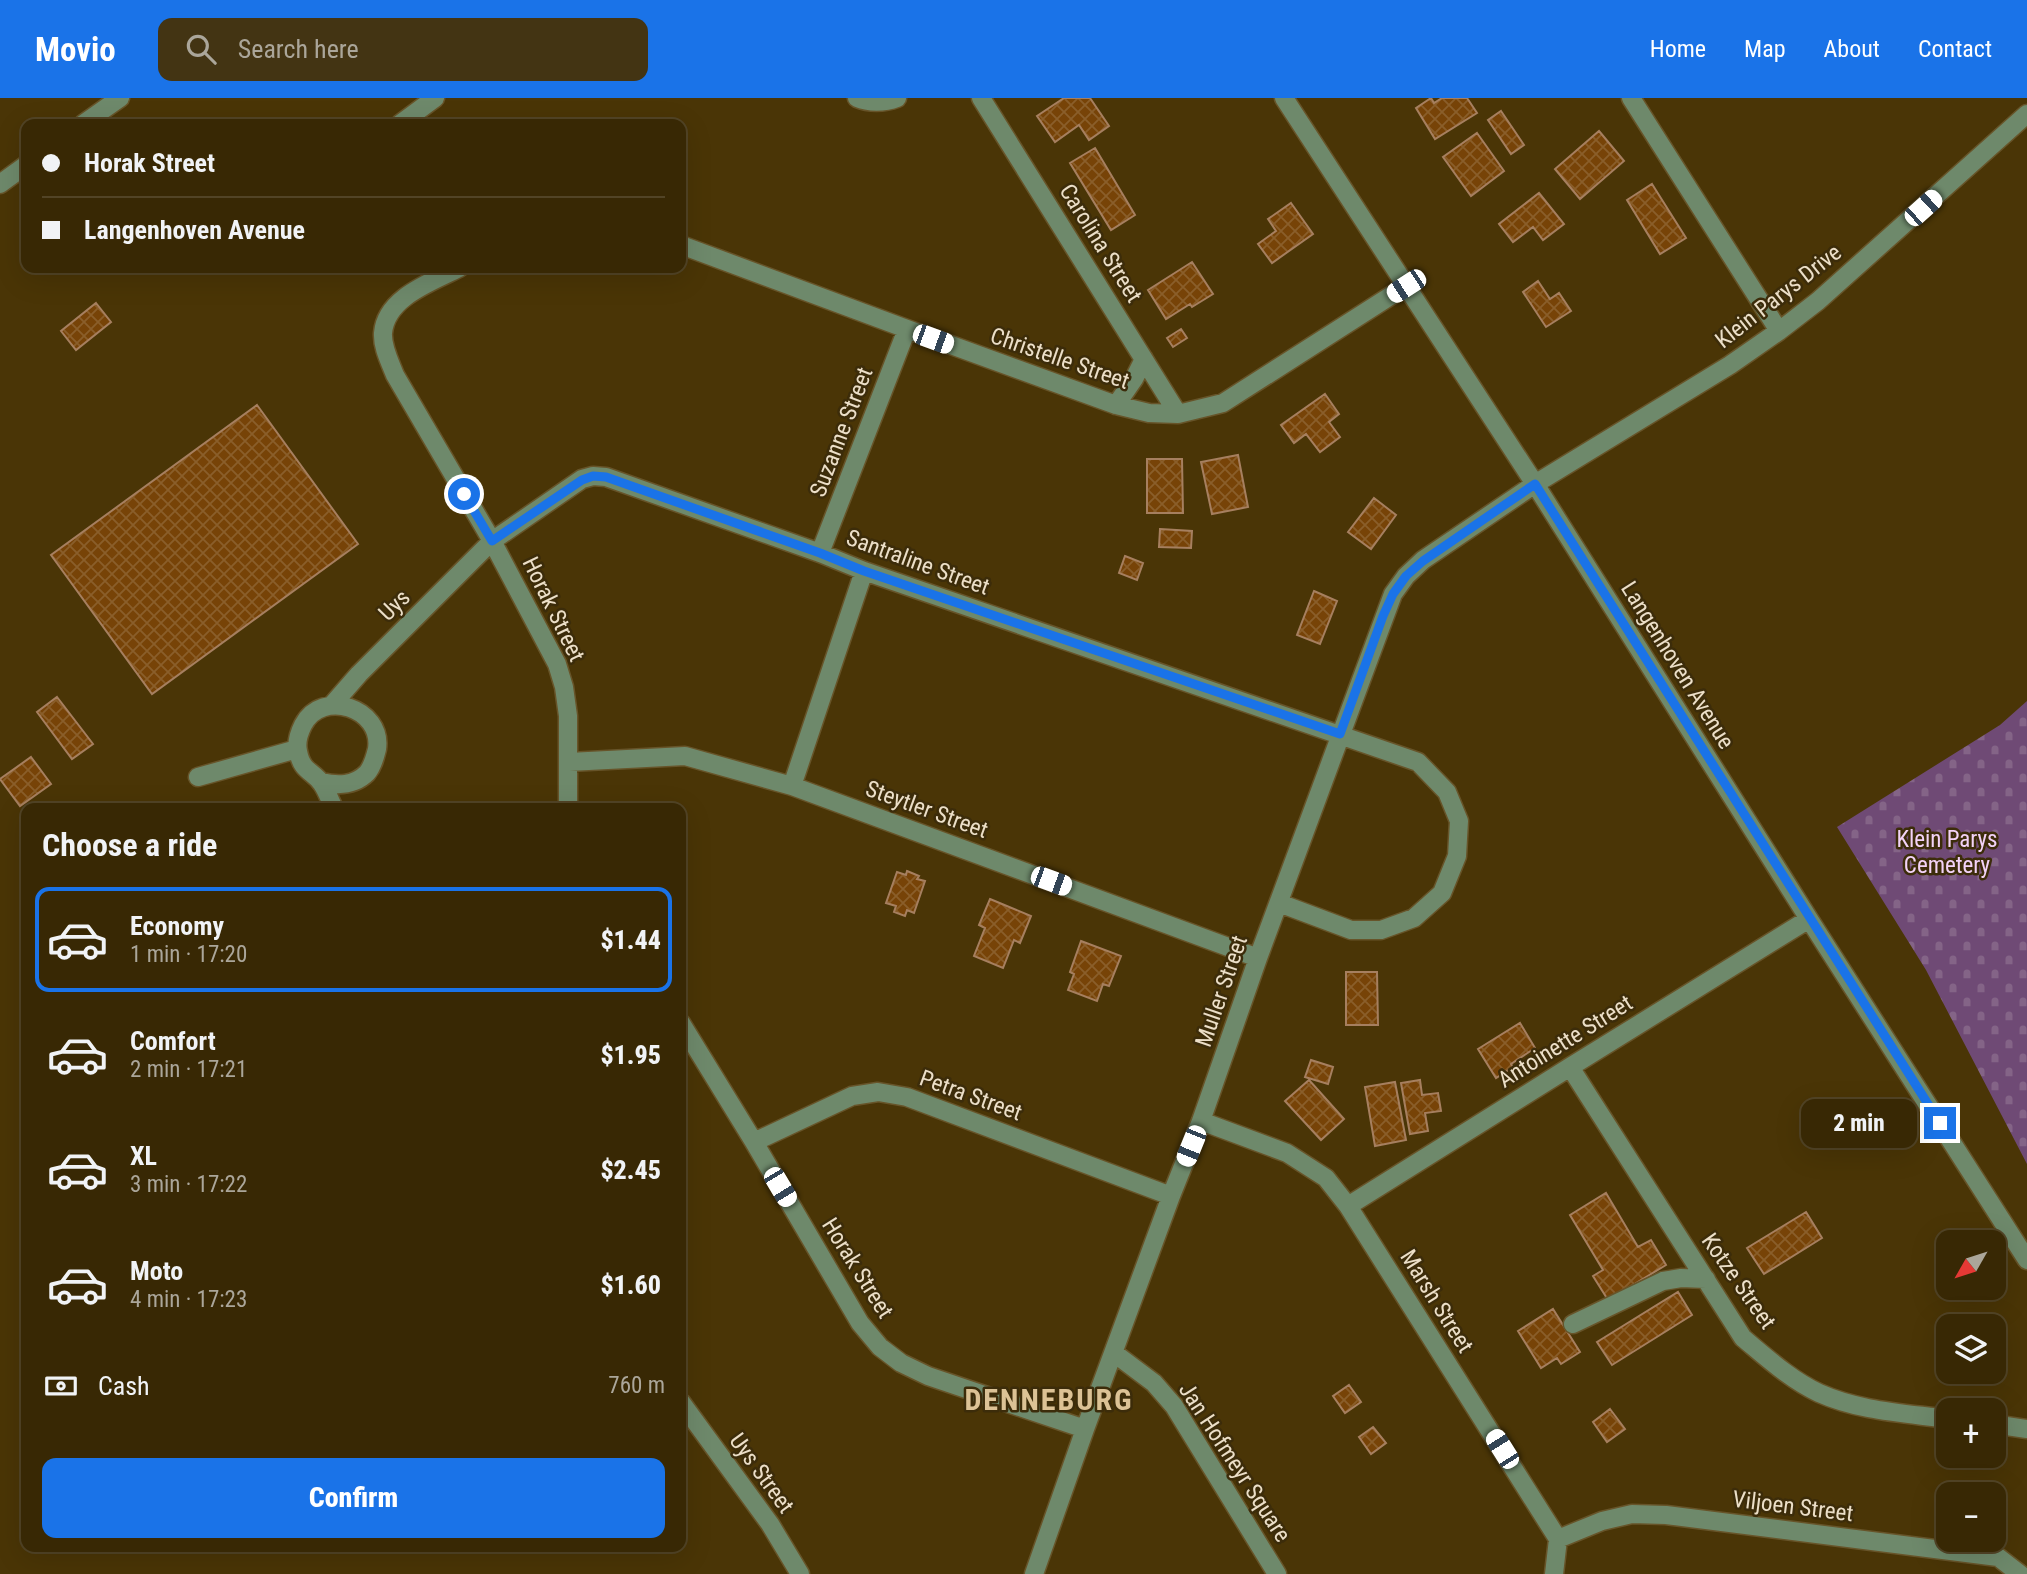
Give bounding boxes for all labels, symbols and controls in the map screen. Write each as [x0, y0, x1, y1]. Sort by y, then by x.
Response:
search box [158, 18, 648, 81]
text: Movio [35, 30, 116, 69]
icon: search [182, 30, 220, 68]
text: Search here [238, 34, 359, 64]
text: Home [1650, 35, 1706, 63]
text: Map [1744, 35, 1786, 63]
text: About [1824, 35, 1880, 63]
text: Contact [1918, 35, 1992, 63]
text: Horak Street [84, 148, 215, 178]
street label: Carolina Street [1054, 179, 1148, 307]
car [1901, 186, 1946, 230]
text: Langenhoven Avenue [84, 215, 305, 245]
street label: Klein Parys Drive [1710, 239, 1847, 354]
car [1383, 266, 1430, 306]
car [910, 322, 957, 356]
street label: Christelle Street [987, 322, 1133, 395]
street label: Suzanne Street [804, 364, 879, 501]
route start [448, 478, 480, 510]
street label: Santraline Street [843, 524, 993, 601]
street label: Horak Street [517, 553, 590, 666]
street label: Langenhoven Avenue [1615, 577, 1740, 754]
street label: Uys [373, 584, 416, 627]
street label: Steytler Street [862, 775, 992, 844]
text: Choose a ride [42, 826, 217, 864]
park label: Klein Parys Cemetery [1896, 826, 1998, 879]
car [1028, 864, 1075, 898]
icon: car [46, 908, 109, 971]
text: Economy [130, 911, 224, 941]
text: $1.44 [600, 925, 661, 955]
street label: Muller Street [1190, 932, 1253, 1050]
text: 1 min · 17:20 [130, 941, 247, 968]
street label: Antoinette Street [1493, 989, 1637, 1093]
icon: car [46, 1023, 109, 1086]
text: Comfort [130, 1026, 216, 1056]
text: $1.95 [600, 1040, 661, 1070]
text: 2 min · 17:21 [130, 1056, 247, 1083]
street label: Petra Street [916, 1064, 1026, 1126]
callout: 2 min [1800, 1098, 1916, 1148]
route end [1924, 1107, 1956, 1139]
text: 2 min [1833, 1110, 1885, 1137]
car [1174, 1123, 1209, 1169]
icon: car [46, 1138, 109, 1201]
text: XL [130, 1141, 157, 1171]
text: $2.45 [600, 1155, 661, 1185]
car [761, 1164, 800, 1210]
text: 3 min · 17:22 [130, 1171, 247, 1198]
street label: Horak Street [816, 1213, 899, 1323]
street label: Kotze Street [1696, 1228, 1781, 1334]
north arrow [1936, 1230, 2006, 1300]
map controls [1936, 1230, 2006, 1552]
street label: Marsh Street [1394, 1245, 1479, 1358]
icon: car [46, 1253, 109, 1316]
text: Moto [130, 1256, 183, 1286]
text: $1.60 [600, 1270, 661, 1300]
text: 4 min · 17:23 [130, 1286, 247, 1313]
button: layers [1936, 1314, 2006, 1384]
icon: cash [42, 1367, 80, 1405]
text: Cash [98, 1371, 150, 1401]
text: 760 m [608, 1372, 665, 1399]
street label: Jan Hofmeyr Square [1173, 1378, 1296, 1547]
district label: DENNEBURG [964, 1382, 1134, 1417]
button: + [1936, 1398, 2006, 1468]
car [1482, 1426, 1523, 1472]
street label: Uys Street [724, 1428, 800, 1519]
button: Confirm [42, 1458, 665, 1538]
button: − [1936, 1482, 2006, 1552]
street label: Viljoen Street [1731, 1486, 1855, 1527]

